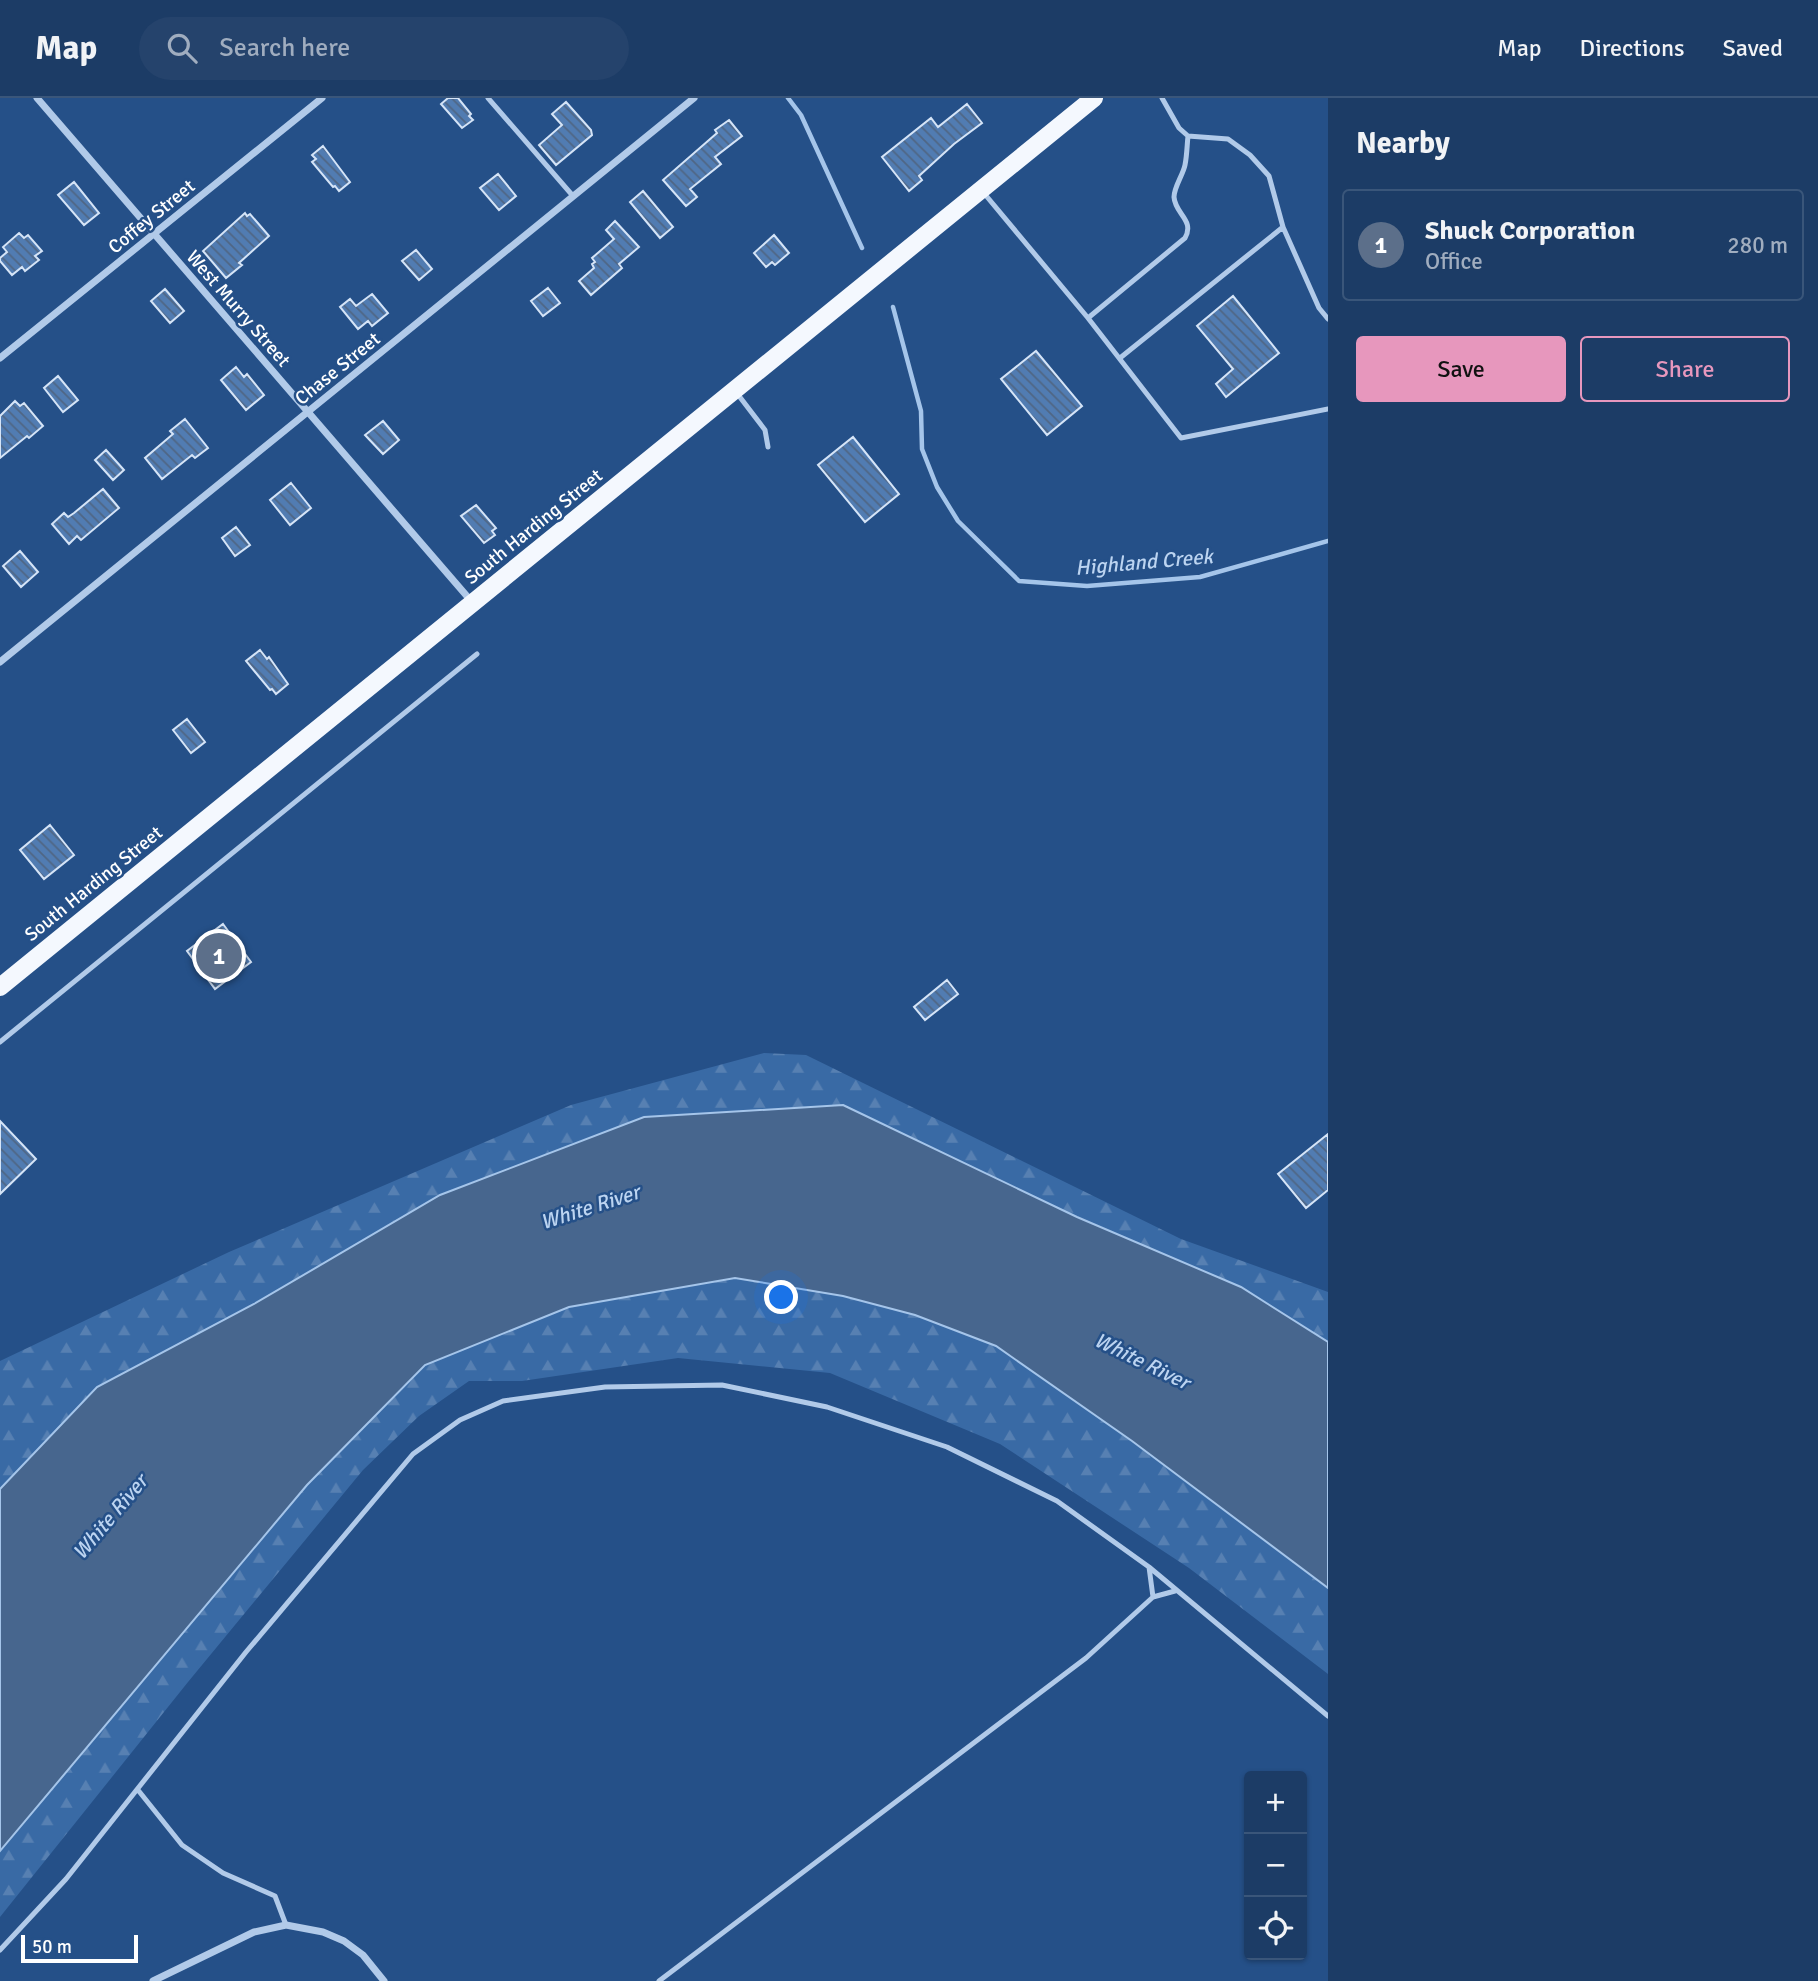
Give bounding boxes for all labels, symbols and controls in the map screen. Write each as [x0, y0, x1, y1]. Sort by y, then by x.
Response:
search box [139, 17, 629, 80]
text: Map [35, 28, 97, 69]
icon: search [163, 29, 201, 67]
text: Search here [219, 32, 350, 64]
text: Map [1497, 33, 1542, 63]
text: Directions [1580, 33, 1685, 63]
text: Saved [1723, 33, 1783, 63]
text: Nearby [1356, 125, 1450, 162]
street label: Coffey Street [103, 174, 200, 259]
text: Shuck Corporation [1425, 215, 1635, 247]
text: 1 [1375, 231, 1387, 260]
text: 280 m [1727, 231, 1788, 260]
street label: West Murry Street [181, 245, 296, 372]
text: Office [1425, 247, 1483, 276]
street label: Chase Street [290, 327, 385, 410]
button: Save [1356, 336, 1566, 402]
button: Share [1580, 336, 1790, 402]
street label: South Harding Street [460, 464, 608, 590]
water label: Highland Creek [1074, 543, 1216, 581]
street label: South Harding Street [20, 821, 168, 947]
pin: 1 [196, 930, 242, 982]
water label: White River [537, 1178, 646, 1235]
your location [764, 1280, 798, 1314]
water label: White River [1090, 1327, 1197, 1397]
water label: White River [67, 1467, 155, 1565]
map controls [1244, 1771, 1307, 1960]
button: + [1244, 1771, 1307, 1834]
button: − [1244, 1834, 1307, 1897]
button: locate [1244, 1897, 1307, 1960]
scale bar [21, 1932, 138, 1964]
text: 50 m [32, 1935, 72, 1959]

